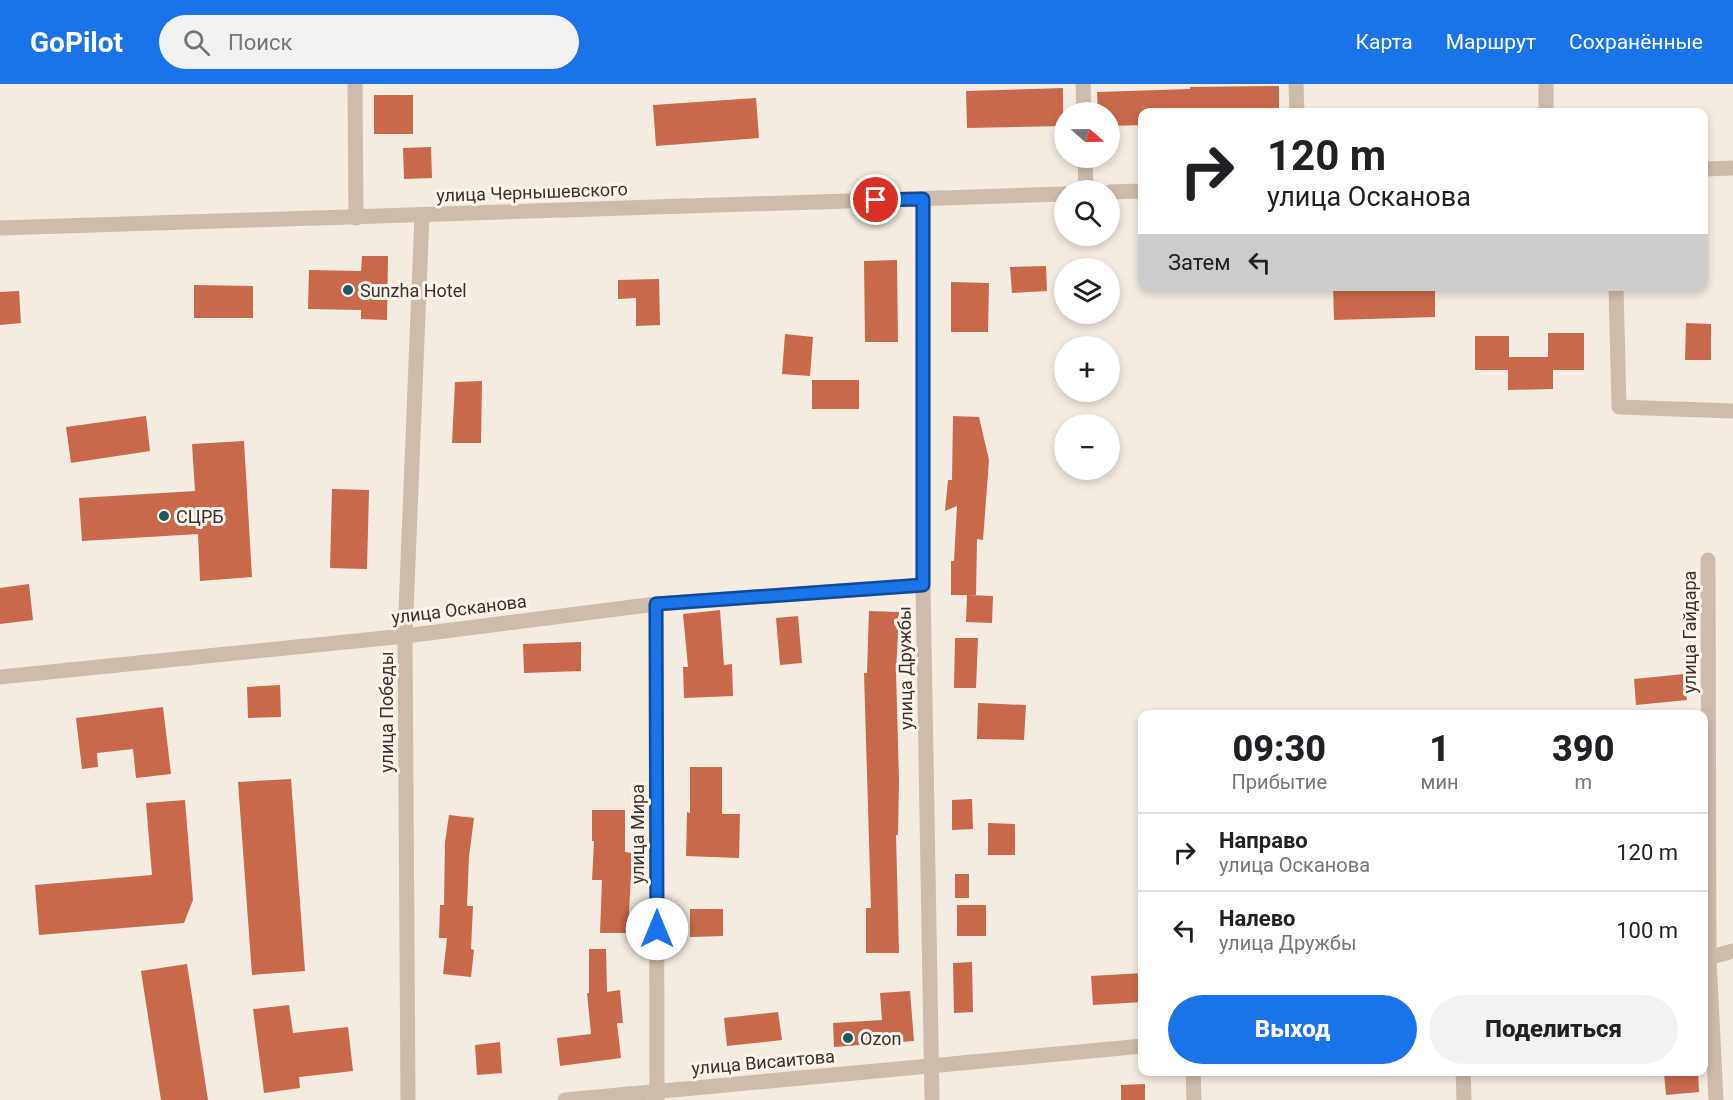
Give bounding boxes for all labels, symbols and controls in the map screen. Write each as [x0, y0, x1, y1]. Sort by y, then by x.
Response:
search box [159, 15, 579, 69]
text: GoPilot [30, 26, 123, 59]
icon: search [180, 26, 213, 59]
text: Поиск [228, 30, 292, 55]
text: Карта [1356, 30, 1413, 54]
text: Маршрут [1446, 30, 1536, 54]
text: Сохранённые [1569, 30, 1703, 54]
north arrow [1054, 102, 1120, 168]
map controls [1054, 102, 1120, 480]
text: 120 m [1267, 131, 1386, 180]
icon: right [1168, 132, 1246, 210]
pin [850, 174, 901, 225]
street label: улица Чернышевского [436, 178, 628, 206]
button: search [1054, 180, 1120, 246]
text: улица Осканова [1267, 181, 1471, 213]
icon: arrive [859, 183, 892, 216]
icon: left [1243, 246, 1276, 279]
text: Затем [1168, 250, 1231, 275]
button: layers [1054, 258, 1120, 324]
place label: Sunzha Hotel [360, 280, 467, 301]
marker: Sunzha Hotel [341, 283, 355, 297]
button: + [1054, 336, 1120, 402]
button: − [1054, 414, 1120, 480]
place label: СЦРБ [176, 506, 224, 527]
marker: СЦРБ [157, 509, 171, 523]
street label: улица Гайдара [1679, 571, 1700, 693]
street label: улица Осканова [390, 590, 528, 628]
street label: улица Дружбы [893, 606, 917, 730]
street label: улица Победы [376, 651, 397, 773]
text: 09:30 [1233, 728, 1326, 770]
text: 1 [1429, 728, 1450, 770]
text: 390 [1552, 728, 1614, 770]
text: Прибытие [1232, 770, 1327, 794]
text: мин [1421, 770, 1459, 794]
text: m [1574, 770, 1592, 794]
street label: улица Мира [627, 784, 648, 884]
text: Направо [1219, 828, 1308, 853]
icon: right [1168, 836, 1201, 869]
text: 120 m [1616, 840, 1678, 865]
text: улица Осканова [1219, 853, 1370, 877]
position arrow [625, 897, 689, 961]
text: Налево [1219, 906, 1296, 931]
icon: left [1168, 914, 1201, 947]
text: 100 m [1616, 918, 1678, 943]
text: улица Дружбы [1219, 931, 1356, 955]
button: Выход [1168, 995, 1417, 1064]
button: Поделиться [1429, 995, 1678, 1064]
place label: Ozon [860, 1028, 901, 1049]
marker: Ozon [841, 1031, 855, 1045]
street label: улица Висаитова [690, 1045, 836, 1079]

